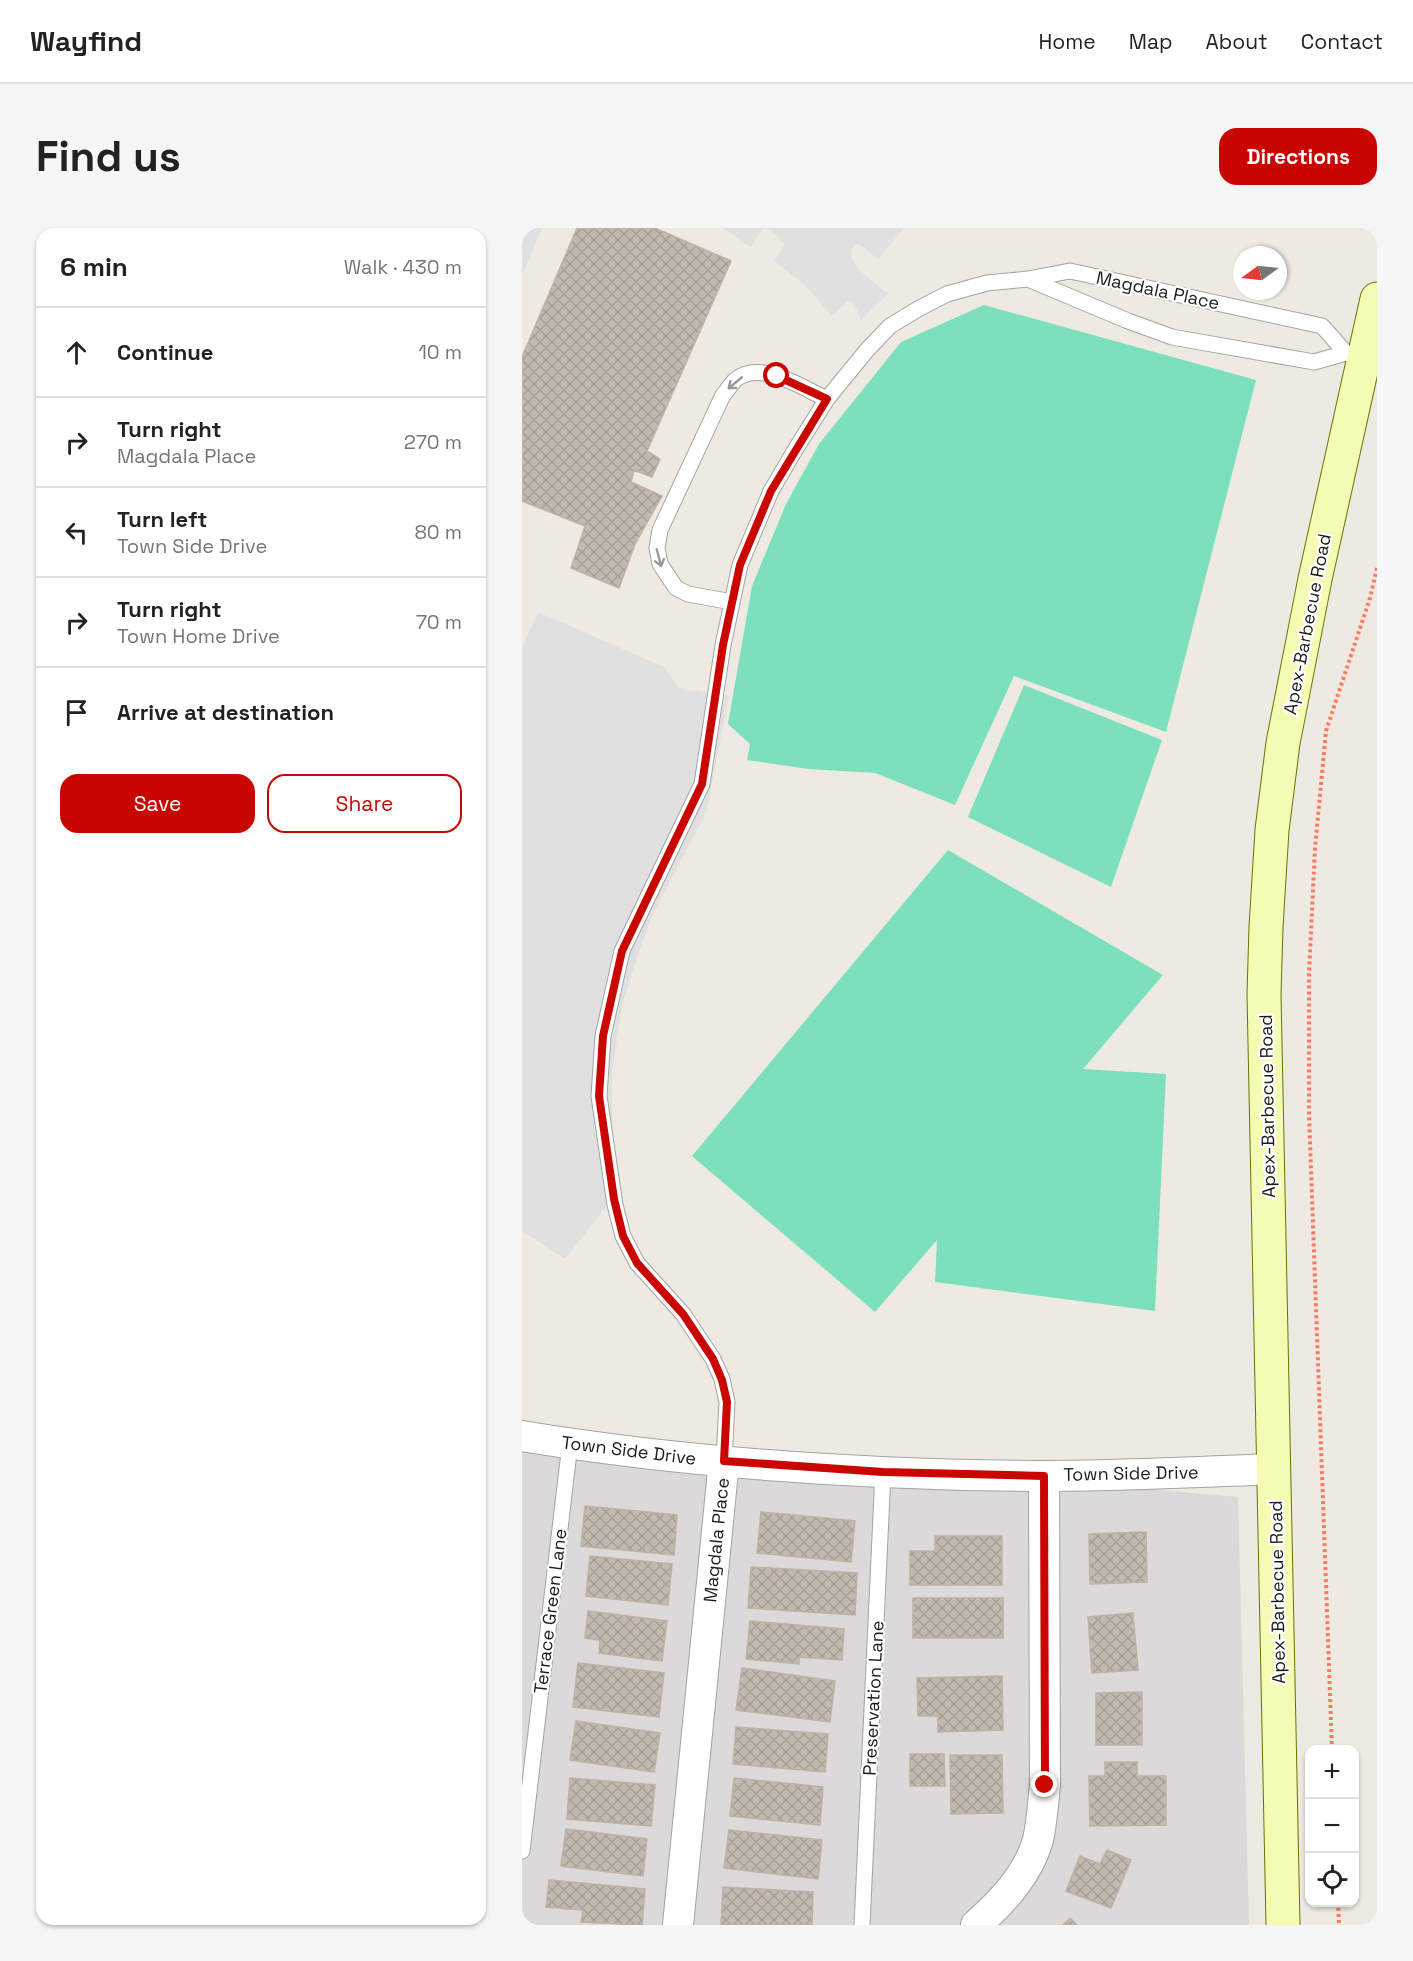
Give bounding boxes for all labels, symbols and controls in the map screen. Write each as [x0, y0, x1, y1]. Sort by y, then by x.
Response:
text: Wayfind [30, 23, 142, 59]
text: Home [1038, 28, 1096, 55]
text: Map [1129, 28, 1173, 55]
text: About [1206, 28, 1268, 55]
text: Contact [1301, 28, 1383, 55]
button: Directions [1219, 128, 1377, 185]
text: Find us [36, 130, 181, 183]
north arrow [1233, 246, 1287, 300]
text: 6 min [60, 250, 128, 284]
text: Walk · 430 m [344, 254, 462, 280]
street label: Magdala Place [1094, 266, 1222, 314]
icon: ahead [60, 336, 93, 369]
text: Continue [117, 338, 213, 366]
text: 10 m [418, 339, 462, 365]
route start [763, 362, 789, 388]
one-way arrow [728, 376, 744, 390]
text: Turn right [117, 415, 222, 443]
icon: right [60, 426, 93, 459]
text: 270 m [404, 429, 462, 455]
text: Magdala Place [117, 443, 256, 469]
text: Turn left [117, 505, 207, 533]
icon: left [60, 516, 93, 549]
text: 80 m [414, 519, 462, 545]
street label: Apex-Barbecue Road [1278, 532, 1336, 716]
text: Town Side Drive [117, 533, 267, 559]
one-way arrow [654, 548, 666, 567]
text: Turn right [117, 595, 222, 623]
icon: right [60, 606, 93, 639]
text: 70 m [416, 609, 462, 635]
text: Town Home Drive [117, 623, 280, 649]
icon: arrive [60, 696, 93, 729]
text: Arrive at destination [117, 698, 334, 726]
button: Save [60, 774, 255, 833]
button: Share [267, 774, 462, 833]
street label: Apex-Barbecue Road [1254, 1014, 1280, 1198]
street label: Town Side Drive [560, 1430, 698, 1470]
street label: Town Side Drive [1063, 1460, 1199, 1486]
street label: Magdala Place [698, 1476, 734, 1604]
street label: Apex-Barbecue Road [1264, 1500, 1290, 1684]
street label: Terrace Green Lane [528, 1527, 572, 1695]
street label: Preservation Lane [857, 1620, 889, 1776]
map controls [1305, 1745, 1359, 1907]
button: + [1305, 1745, 1359, 1799]
route end [1031, 1771, 1057, 1797]
button: − [1305, 1799, 1359, 1853]
button: locate [1305, 1853, 1359, 1907]

